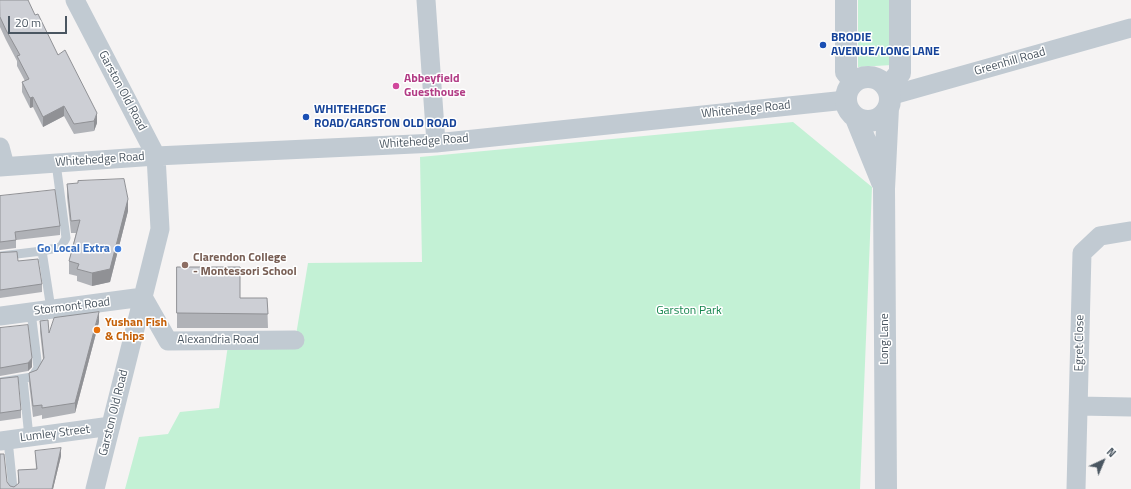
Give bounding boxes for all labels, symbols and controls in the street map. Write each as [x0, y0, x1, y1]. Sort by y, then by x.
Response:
scale bar [10, 8, 69, 34]
text: 20 m [15, 13, 41, 32]
place label: BRODIE AVENUE/LONG LANE [831, 31, 940, 59]
marker: BRODIE AVENUE/LONG LANE [818, 40, 828, 50]
street label: Greenhill Road [973, 45, 1047, 79]
street label: Garston Old Road [95, 49, 149, 133]
place label: Abbeyfield Guesthouse [404, 72, 466, 100]
marker: Abbeyfield Guesthouse [391, 81, 401, 91]
street label: Whitehedge Road [701, 98, 791, 122]
place label: WHITEHEDGE ROAD/GARSTON OLD ROAD [314, 103, 457, 131]
marker: WHITEHEDGE ROAD/GARSTON OLD ROAD [301, 112, 311, 122]
street label: Whitehedge Road [379, 132, 469, 152]
street label: Whitehedge Road [55, 150, 145, 170]
place label: Go Local Extra [37, 242, 110, 256]
marker: Go Local Extra [113, 244, 123, 254]
place label: Clarendon College - Montessori School [193, 251, 297, 279]
marker: Clarendon College - Montessori School [180, 260, 190, 270]
street label: Stormont Road [33, 295, 111, 319]
park label: Garston Park [656, 304, 722, 318]
street label: Long Lane [878, 313, 892, 365]
street label: Egret Close [1072, 314, 1088, 372]
place label: Yushan Fish & Chips [105, 316, 167, 344]
marker: Yushan Fish & Chips [92, 325, 102, 335]
street label: Alexandria Road [177, 333, 259, 347]
street label: Garston Old Road [96, 368, 132, 458]
street label: Lumley Street [19, 423, 91, 445]
north arrow [1083, 441, 1123, 481]
text: N [1103, 444, 1120, 461]

